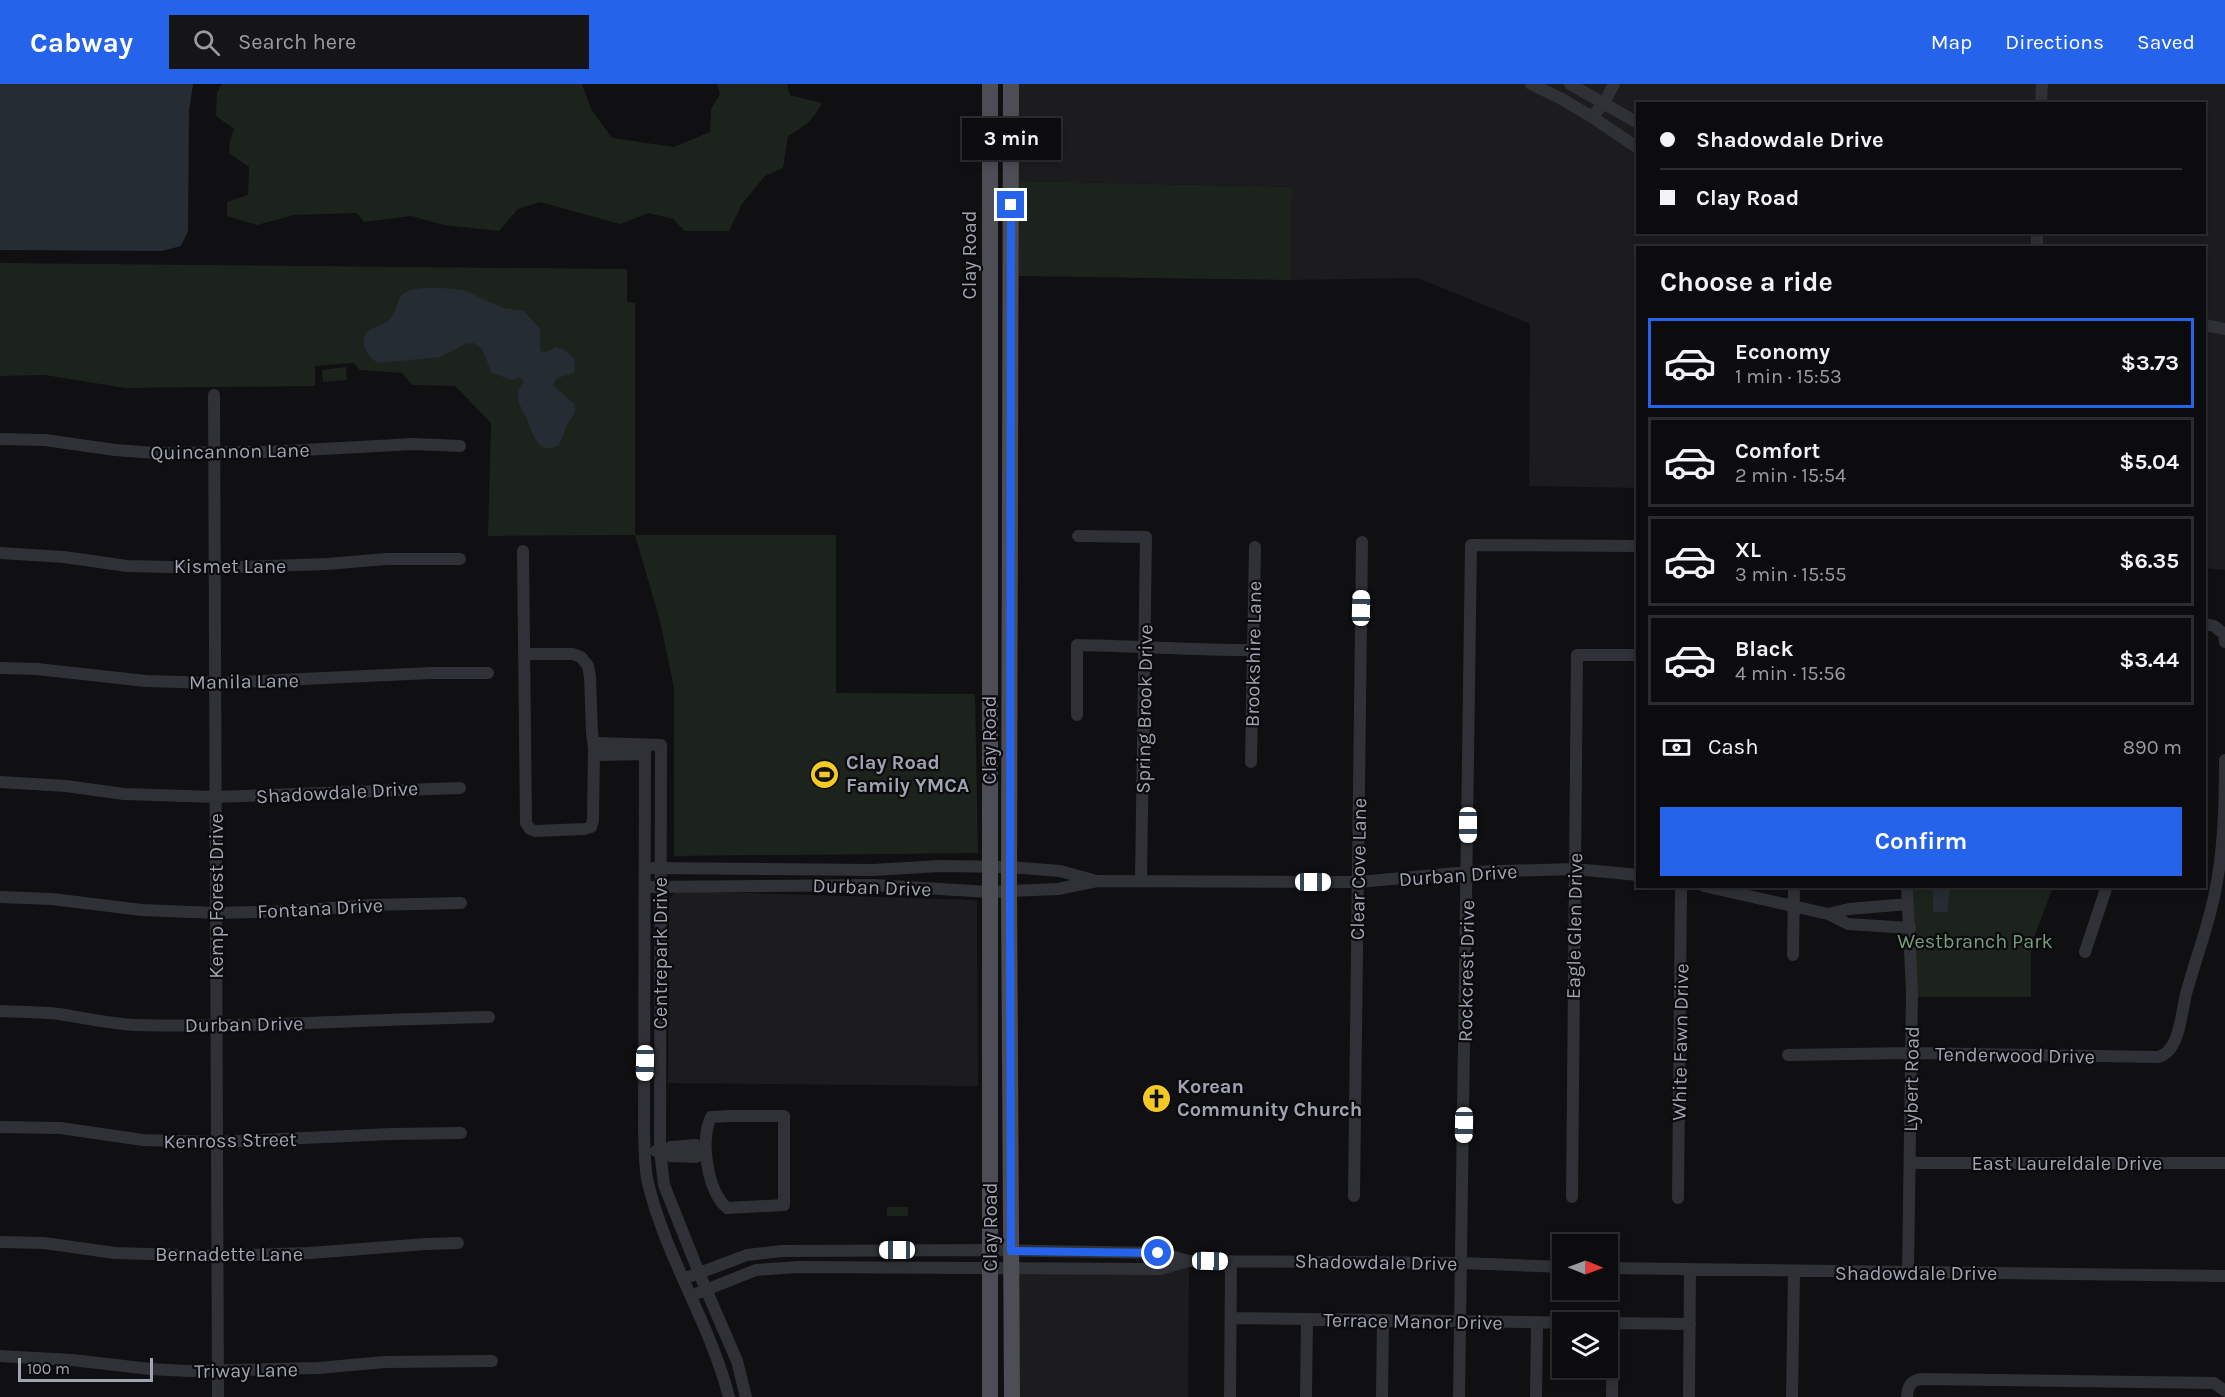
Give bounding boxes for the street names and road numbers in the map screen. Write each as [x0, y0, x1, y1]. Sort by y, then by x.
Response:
street label: Clay Road [958, 211, 981, 299]
street label: Quincannon Lane [150, 439, 310, 464]
street label: Kismet Lane [174, 555, 286, 578]
street label: Brookshire Lane [1241, 581, 1266, 727]
street label: Spring Brook Drive [1132, 624, 1157, 794]
street label: Manila Lane [189, 669, 299, 694]
street label: Clay Road [978, 696, 1001, 784]
street label: Shadowdale Drive [255, 777, 419, 808]
street label: Clear Cove Lane [1346, 798, 1371, 940]
street label: Kemp Forest Drive [205, 813, 228, 979]
street label: Eagle Glen Drive [1562, 853, 1587, 999]
street label: Durban Drive [1398, 860, 1518, 891]
street label: Durban Drive [812, 874, 932, 901]
street label: Centrepark Drive [649, 877, 672, 1029]
street label: Fontana Drive [257, 894, 384, 923]
street label: Rockcrest Drive [1454, 900, 1479, 1042]
street label: White Fawn Drive [1668, 963, 1693, 1121]
street label: Durban Drive [184, 1012, 304, 1037]
street label: Lybert Road [1899, 1026, 1924, 1132]
street label: Tenderwood Drive [1935, 1043, 2095, 1068]
street label: Kenross Street [163, 1128, 297, 1153]
street label: East Laureldale Drive [1972, 1152, 2162, 1175]
street label: Clay Road [979, 1183, 1002, 1271]
street label: Bernadette Lane [155, 1243, 303, 1266]
street label: Shadowdale Drive [1294, 1250, 1457, 1275]
street label: Shadowdale Drive [1835, 1262, 1997, 1285]
street label: Terrace Manor Drive [1323, 1308, 1503, 1335]
street label: Triway Lane [194, 1358, 298, 1383]

